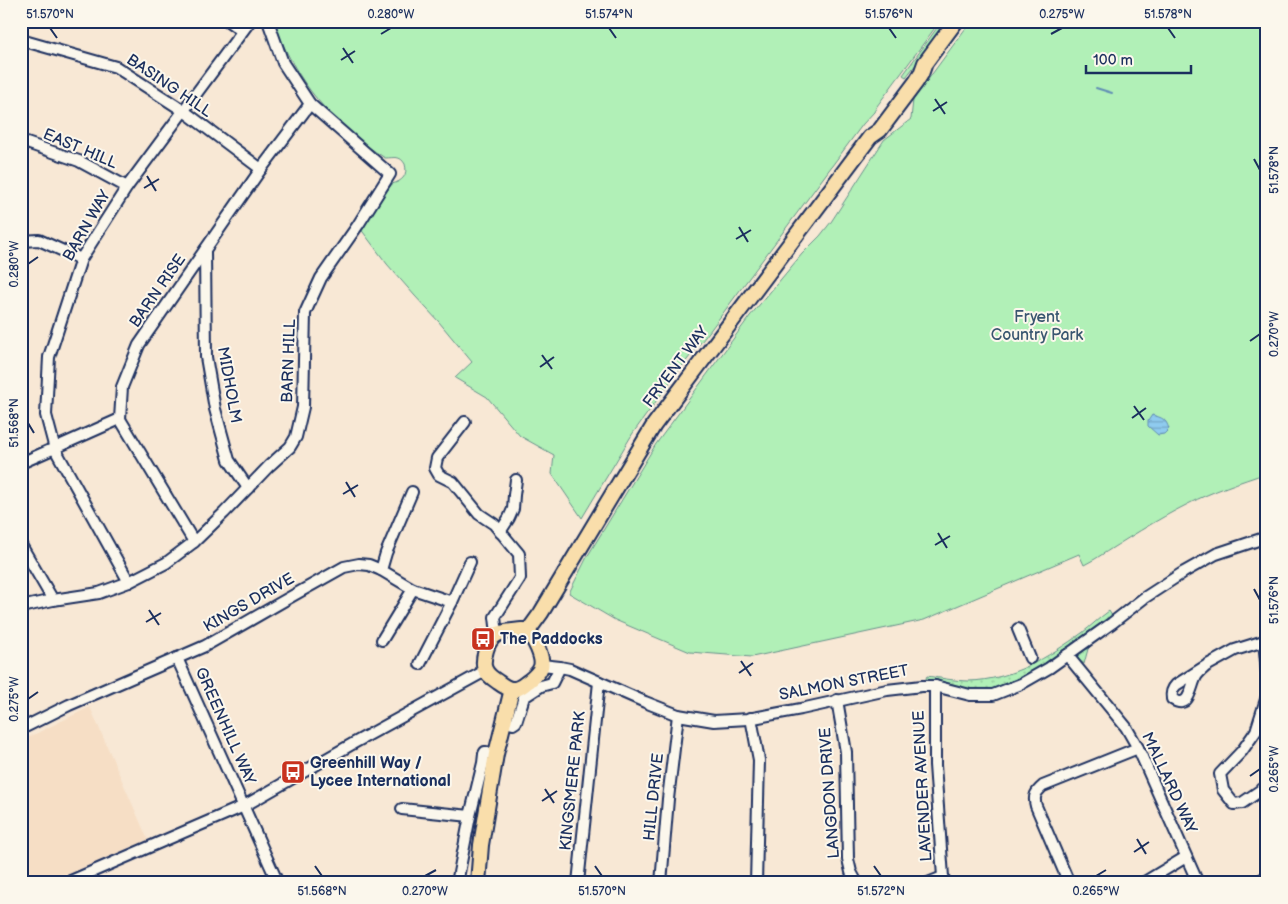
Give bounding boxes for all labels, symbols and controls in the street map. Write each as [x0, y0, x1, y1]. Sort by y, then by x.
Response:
text: 51.570°N [26, 7, 74, 22]
text: 0.280°W [368, 7, 415, 22]
text: 51.574°N [585, 7, 633, 22]
text: 51.576°N [865, 7, 913, 22]
text: 0.275°W [1039, 7, 1085, 22]
text: 51.578°N [1144, 7, 1192, 22]
scale bar [1086, 42, 1190, 74]
street label: BASING HILL [123, 51, 216, 122]
text: 100 m [1093, 51, 1133, 70]
street label: EAST HILL [40, 125, 121, 173]
text: 51.578°N [1267, 146, 1282, 194]
street label: BARN WAY [59, 187, 115, 265]
text: 0.280°W [7, 240, 22, 288]
street label: BARN RISE [126, 251, 190, 331]
park label: Fryent Country Park [991, 308, 1083, 345]
text: 0.270°W [1267, 311, 1282, 357]
street label: BARN HILL [278, 318, 300, 403]
street label: FRYENT WAY [639, 322, 713, 411]
street label: MIDHOLM [213, 345, 245, 425]
text: 51.568°N [7, 398, 22, 448]
street label: KINGS DRIVE [200, 569, 298, 637]
text: 51.576°N [1267, 576, 1282, 624]
bus stop icon: The Paddocks [470, 626, 496, 652]
place label: The Paddocks [500, 630, 603, 649]
street label: SALMON STREET [778, 661, 911, 705]
street label: GREENHILL WAY [191, 664, 260, 788]
text: 0.275°W [7, 676, 22, 722]
street label: KINGSMERE PARK [556, 710, 590, 852]
street label: LAVENDER AVENUE [910, 710, 936, 862]
street label: LANGDON DRIVE [816, 727, 844, 859]
street label: MALLARD WAY [1137, 729, 1201, 837]
text: 0.265°W [1267, 745, 1282, 793]
street label: HILL DRIVE [640, 752, 668, 842]
place label: Greenhill Way / Lycee International [310, 754, 451, 791]
bus stop icon: Greenhill Way / Lycee International [280, 759, 306, 785]
text: 51.568°N [297, 884, 347, 899]
text: 0.270°W [402, 884, 448, 899]
text: 51.570°N [578, 884, 626, 899]
text: 51.572°N [857, 884, 905, 899]
text: 0.265°W [1073, 884, 1120, 899]

